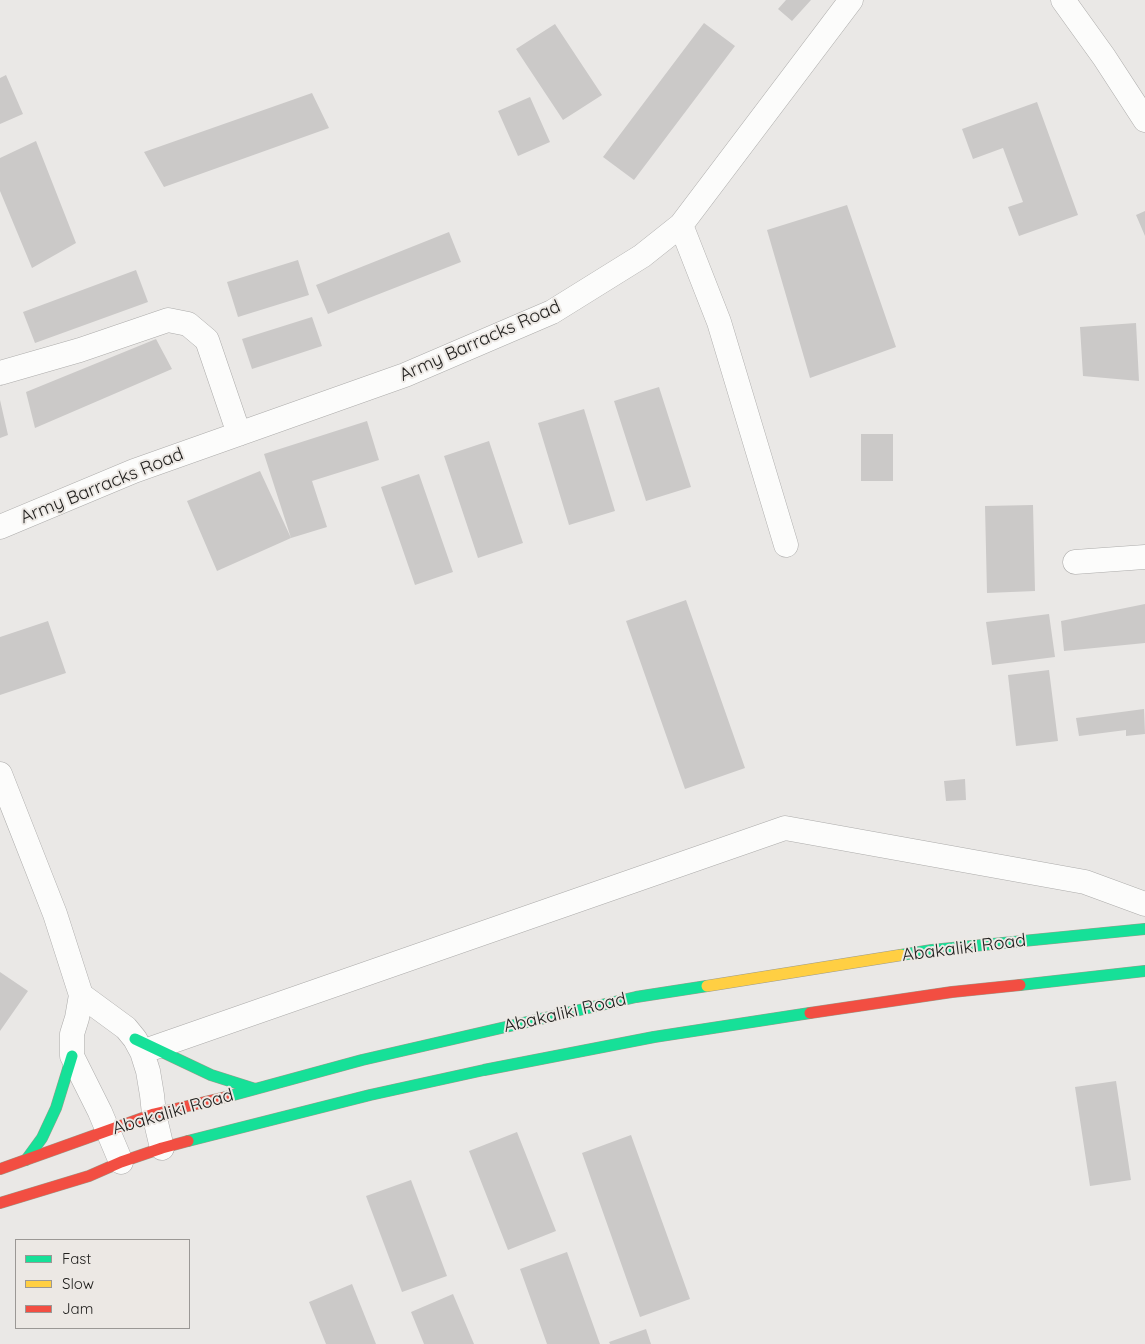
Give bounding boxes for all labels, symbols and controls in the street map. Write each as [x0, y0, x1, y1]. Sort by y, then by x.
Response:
street label: Army Barracks Road [396, 296, 564, 386]
street label: Army Barracks Road [17, 443, 187, 529]
street label: Abakaliki Road [901, 930, 1027, 966]
street label: Abakaliki Road [502, 988, 628, 1038]
street label: Abakaliki Road [110, 1084, 236, 1140]
legend [15, 1239, 190, 1329]
text: Fast [62, 1249, 91, 1268]
text: Slow [62, 1274, 94, 1293]
text: Jam [62, 1299, 93, 1318]

